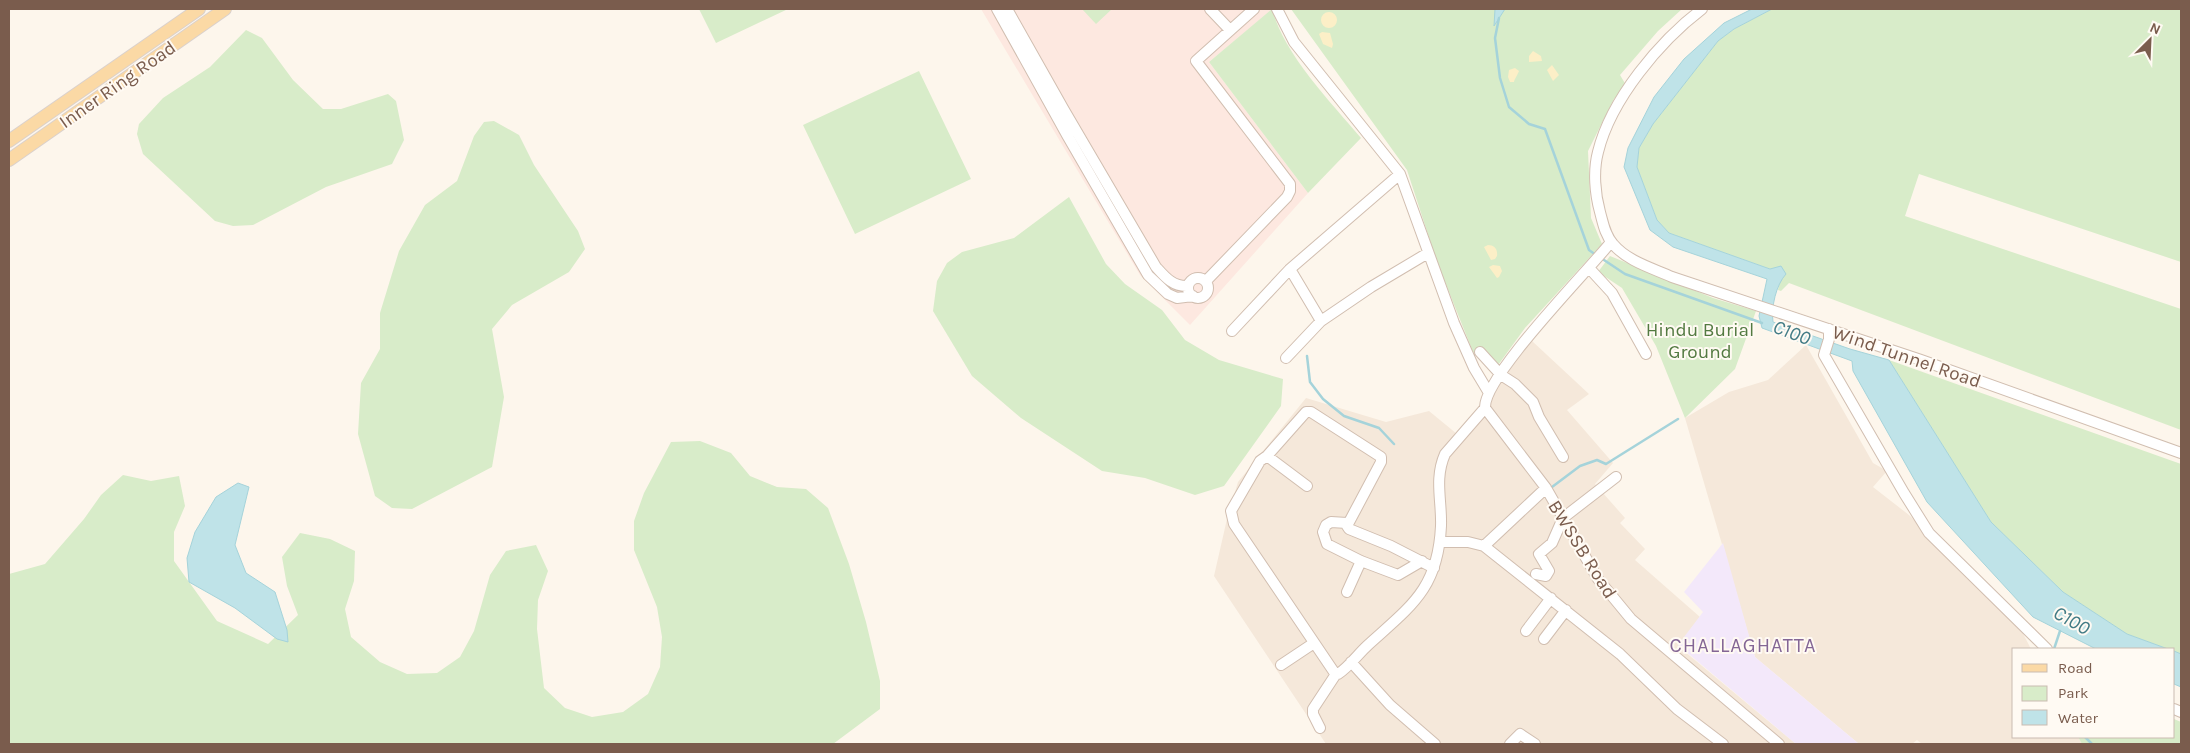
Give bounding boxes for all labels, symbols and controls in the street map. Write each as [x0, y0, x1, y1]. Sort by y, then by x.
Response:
north arrow [2125, 15, 2175, 65]
text: N [2147, 19, 2163, 38]
street label: Inner Ring Road [55, 36, 180, 133]
water label: C100 [1770, 315, 1814, 350]
park label: Hindu Burial Ground [1646, 319, 1754, 363]
street label: Wind Tunnel Road [1829, 321, 1984, 393]
street label: BWSSB Road [1543, 496, 1621, 603]
water label: C100 [2049, 601, 2094, 640]
district label: CHALLAGHATTA [1670, 634, 1816, 657]
legend [2012, 648, 2175, 738]
text: Road [2058, 659, 2093, 677]
text: Park [2058, 684, 2088, 702]
text: Water [2058, 709, 2099, 727]

